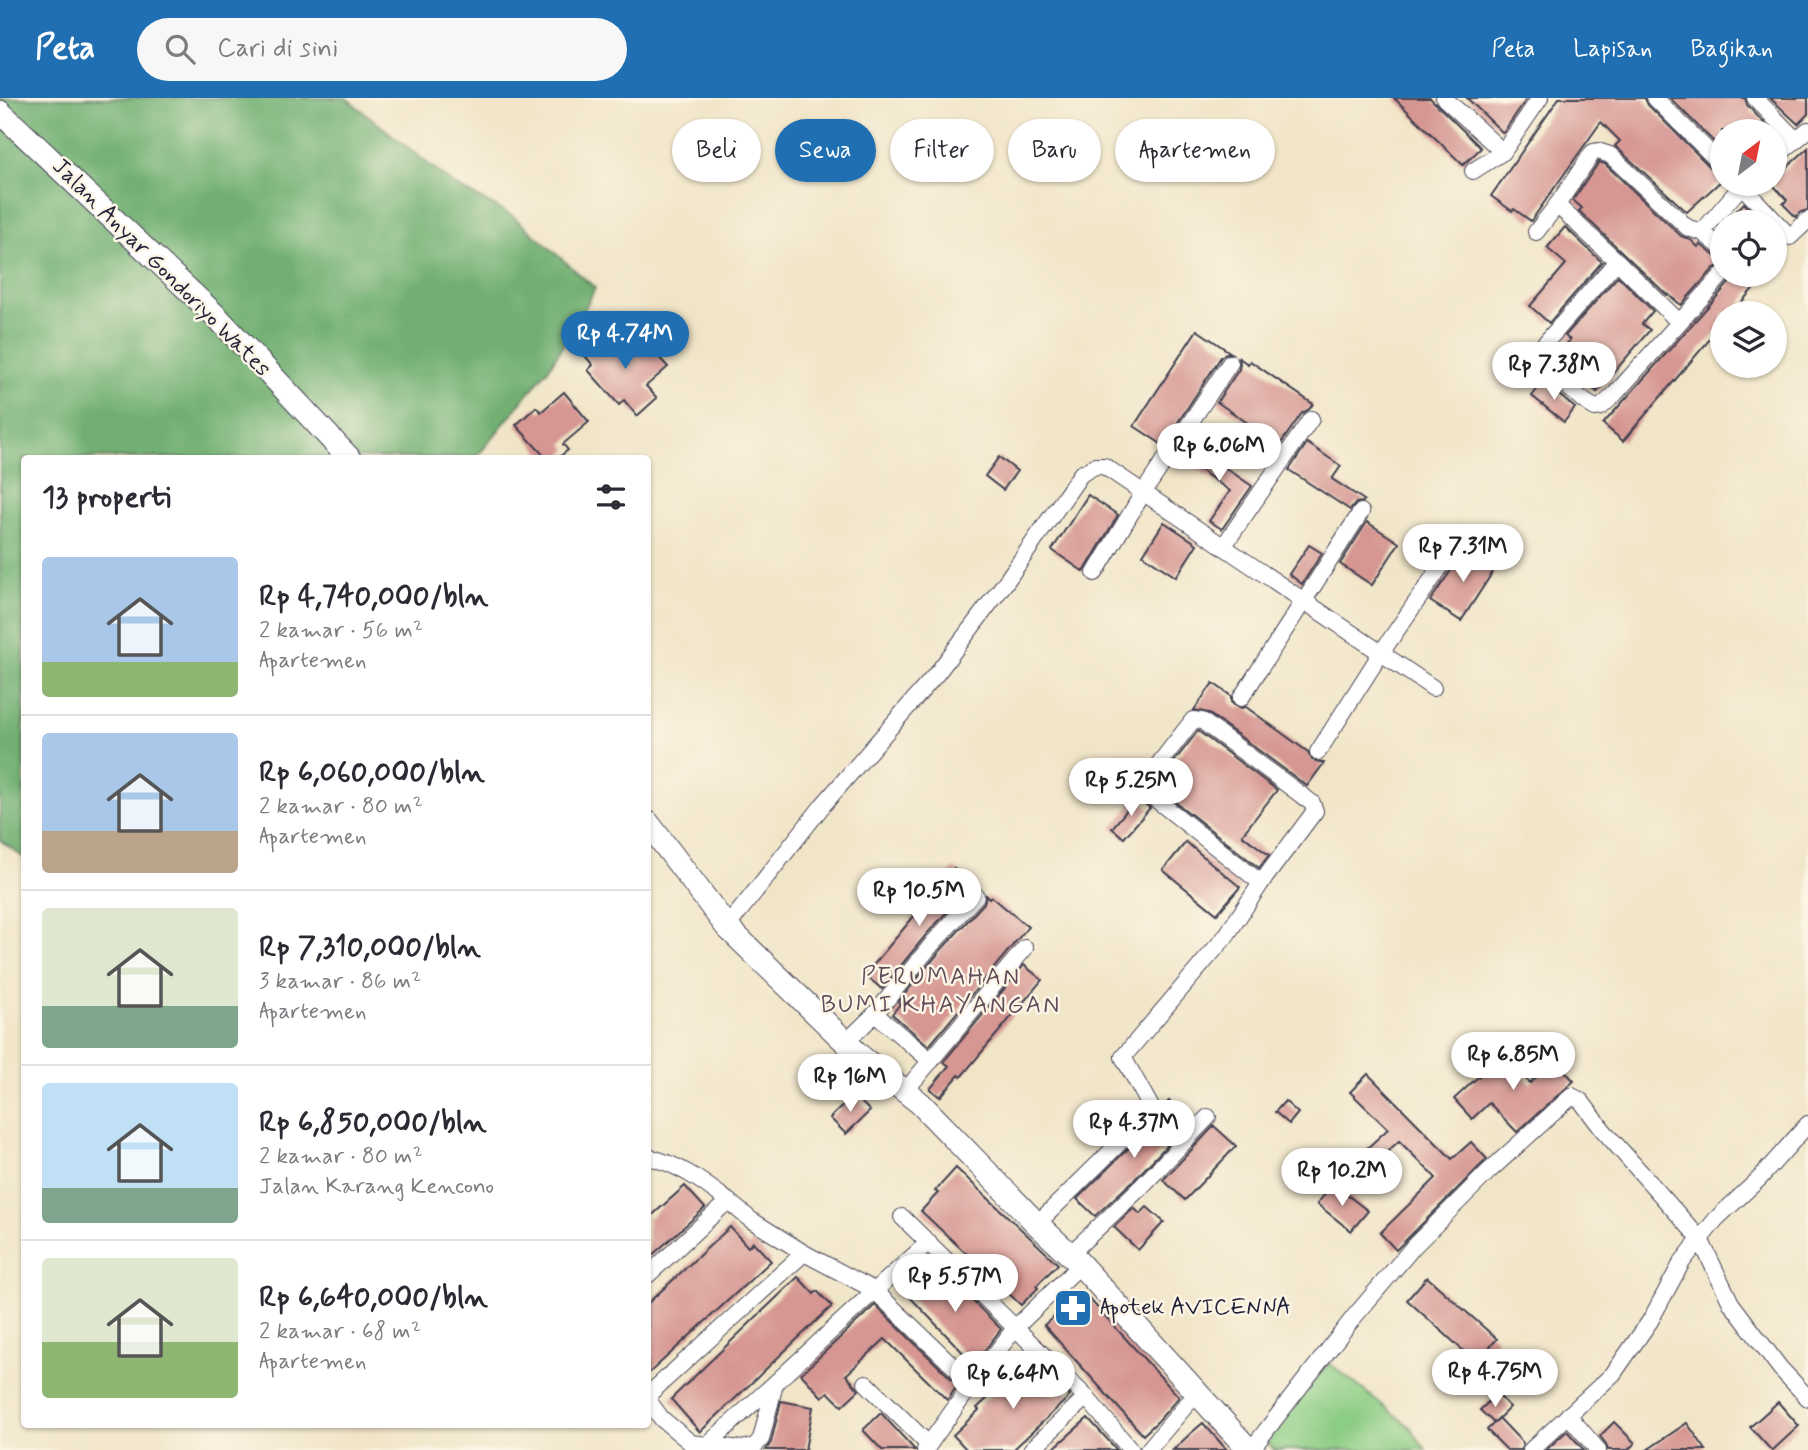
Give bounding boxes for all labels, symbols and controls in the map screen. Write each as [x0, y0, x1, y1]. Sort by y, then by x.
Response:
search box [137, 18, 627, 81]
text: Peta [35, 27, 95, 71]
icon: search [161, 30, 199, 68]
text: Cari di sini [217, 32, 338, 66]
text: Peta [1492, 34, 1535, 65]
text: Lapisan [1573, 34, 1652, 65]
text: Bagikan [1690, 34, 1773, 65]
chip: Beli [672, 119, 761, 182]
chip: Sewa [775, 119, 876, 182]
chip: Filter [890, 119, 994, 182]
chip: Baru [1008, 119, 1101, 182]
chip: Apartemen [1115, 119, 1275, 182]
north arrow [1710, 119, 1787, 196]
map controls [1710, 119, 1787, 378]
street label: Jalan Anyar Gondoriyo Wates [45, 152, 277, 384]
button: locate [1710, 210, 1787, 287]
button: layers [1710, 301, 1787, 378]
pin: Rp 4.74M [553, 312, 697, 371]
text: Rp 4.74M [577, 319, 673, 349]
pin: Rp 7.38M [1482, 342, 1626, 402]
text: Rp 7.38M [1508, 350, 1600, 380]
pin: Rp 6.06M [1147, 424, 1291, 483]
text: Rp 6.06M [1173, 431, 1265, 461]
text: 13 properti [42, 478, 171, 517]
icon: filters [592, 478, 630, 516]
pin: Rp 7.31M [1391, 524, 1535, 584]
text: Rp 7.31M [1419, 532, 1507, 562]
text: Rp 4,740,000/bln [259, 577, 488, 616]
icon: home [98, 585, 182, 669]
text: 2 kamar · 56 m² [259, 616, 423, 646]
text: Apartemen [259, 646, 367, 676]
text: Rp 6,060,000/bln [259, 753, 485, 792]
pin: Rp 5.25M [1059, 758, 1203, 818]
icon: home [98, 761, 182, 845]
text: Rp 5.25M [1085, 766, 1177, 796]
text: 2 kamar · 80 m² [259, 792, 423, 822]
text: Apartemen [259, 822, 367, 852]
pin: Rp 10.5M [847, 868, 991, 928]
text: Rp 10.5M [873, 876, 965, 906]
text: Rp 7,310,000/bln [259, 928, 481, 967]
icon: home [98, 936, 182, 1020]
district label: PERUMAHAN BUMI KHAYANGAN [821, 962, 1061, 1021]
text: 3 kamar · 86 m² [259, 967, 421, 997]
text: Apartemen [259, 997, 367, 1027]
pin: Rp 6.85M [1441, 1032, 1585, 1092]
text: Rp 6.85M [1467, 1040, 1559, 1070]
pin: Rp 16M [793, 1054, 907, 1114]
text: Rp 16M [814, 1062, 886, 1092]
pin: Rp 4.37M [1062, 1100, 1206, 1160]
text: Rp 6,850,000/bln [259, 1103, 487, 1142]
text: Rp 4.37M [1089, 1108, 1179, 1138]
icon: home [98, 1111, 182, 1195]
text: 2 kamar · 80 m² [259, 1142, 423, 1172]
pin: Rp 10.2M [1270, 1148, 1414, 1208]
text: Rp 10.2M [1297, 1156, 1387, 1186]
text: Jalan Karang Kencono [259, 1172, 494, 1202]
pin: Rp 5.57M [883, 1254, 1027, 1314]
text: Rp 5.57M [908, 1262, 1002, 1292]
text: Rp 6,640,000/bln [259, 1278, 488, 1317]
icon: home [98, 1286, 182, 1370]
pharmacy icon: Apotek AVICENNA [1052, 1287, 1094, 1329]
place label: Apotek AVICENNA [1100, 1293, 1291, 1324]
text: 2 kamar · 68 m² [259, 1317, 421, 1347]
text: Apartemen [259, 1347, 367, 1377]
pin: Rp 4.75M [1423, 1350, 1567, 1409]
pin: Rp 6.64M [941, 1352, 1085, 1411]
text: Rp 4.75M [1448, 1357, 1542, 1387]
text: Rp 6.64M [967, 1359, 1059, 1389]

